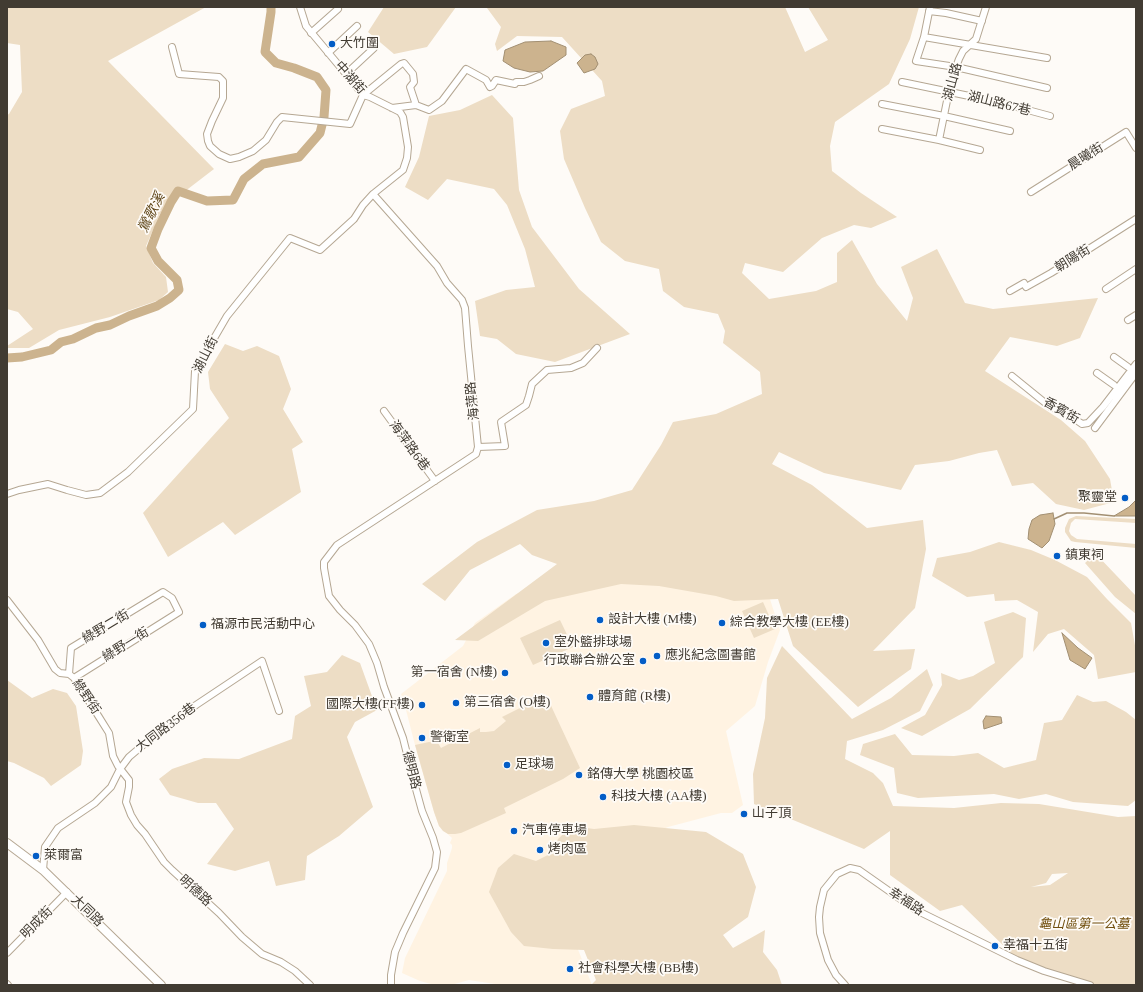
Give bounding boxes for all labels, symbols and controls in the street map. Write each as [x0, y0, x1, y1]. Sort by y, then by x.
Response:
place label: 大竹圍 [340, 36, 379, 52]
marker: 大竹圍 [327, 39, 337, 49]
street label: 中湖街 [331, 58, 369, 98]
street label: 湖山路 [940, 61, 966, 103]
street label: 湖山路67巷 [966, 89, 1032, 119]
street label: 晨曦街 [1065, 140, 1107, 174]
water label: 鶯歌溪 [135, 190, 169, 236]
street label: 朝陽街 [1052, 242, 1094, 276]
street label: 湖山街 [190, 334, 222, 376]
street label: 海萍路 [463, 381, 483, 421]
street label: 香賓街 [1040, 394, 1082, 428]
street label: 海萍路6巷 [385, 418, 433, 474]
place label: 聚靈堂 [1078, 490, 1117, 506]
marker: 聚靈堂 [1120, 493, 1130, 503]
place label: 鎮東祠 [1065, 548, 1104, 564]
marker: 鎮東祠 [1052, 551, 1062, 561]
street label: 綠野二街 [80, 607, 132, 647]
place label: 設計大樓 (M樓) [608, 612, 696, 628]
marker: 設計大樓 (M樓) [595, 615, 605, 625]
place label: 綜合教學大樓 (EE樓) [730, 615, 849, 631]
place label: 福源市民活動中心 [211, 617, 315, 633]
marker: 綜合教學大樓 (EE樓) [717, 618, 727, 628]
marker: 福源市民活動中心 [198, 620, 208, 630]
street label: 綠野一街 [100, 625, 152, 665]
place label: 室外籃排球場 [554, 635, 632, 651]
marker: 室外籃排球場 [541, 638, 551, 648]
place label: 應兆紀念圖書館 [665, 648, 756, 664]
marker: 應兆紀念圖書館 [652, 651, 662, 661]
place label: 行政聯合辦公室 [544, 653, 635, 669]
marker: 行政聯合辦公室 [638, 656, 648, 666]
place label: 第一宿舍 (N樓) [411, 665, 497, 681]
marker: 第一宿舍 (N樓) [500, 668, 510, 678]
street label: 綠野街 [69, 676, 103, 718]
place label: 體育館 (R樓) [598, 689, 671, 705]
marker: 體育館 (R樓) [585, 692, 595, 702]
place label: 第三宿舍 (O樓) [464, 695, 550, 711]
place label: 國際大樓(FF樓) [326, 697, 414, 713]
marker: 第三宿舍 (O樓) [451, 698, 461, 708]
street label: 大同路356巷 [133, 700, 199, 756]
marker: 國際大樓(FF樓) [417, 700, 427, 710]
place label: 警衛室 [430, 730, 469, 746]
marker: 警衛室 [417, 733, 427, 743]
street label: 德明路 [399, 749, 423, 791]
place label: 足球場 [515, 757, 554, 773]
marker: 足球場 [502, 760, 512, 770]
place label: 銘傳大學 桃園校區 [587, 767, 694, 783]
marker: 銘傳大學 桃園校區 [574, 770, 584, 780]
place label: 科技大樓 (AA樓) [611, 789, 707, 805]
marker: 科技大樓 (AA樓) [598, 792, 608, 802]
place label: 山子頂 [752, 806, 791, 822]
marker: 山子頂 [739, 809, 749, 819]
place label: 汽車停車場 [522, 823, 587, 839]
marker: 汽車停車場 [509, 826, 519, 836]
place label: 烤肉區 [548, 842, 587, 858]
marker: 烤肉區 [535, 845, 545, 855]
place label: 萊爾富 [44, 848, 83, 864]
marker: 萊爾富 [31, 851, 41, 861]
street label: 明德路 [175, 872, 215, 910]
street label: 幸福路 [885, 885, 927, 919]
street label: 大同路 [68, 892, 106, 930]
street label: 明成街 [18, 904, 56, 942]
park label: 龜山區第一公墓 [1039, 917, 1129, 933]
place label: 幸福十五街 [1003, 938, 1068, 954]
marker: 幸福十五街 [990, 941, 1000, 951]
place label: 社會科學大樓 (BB樓) [578, 961, 698, 977]
marker: 社會科學大樓 (BB樓) [565, 964, 575, 974]

